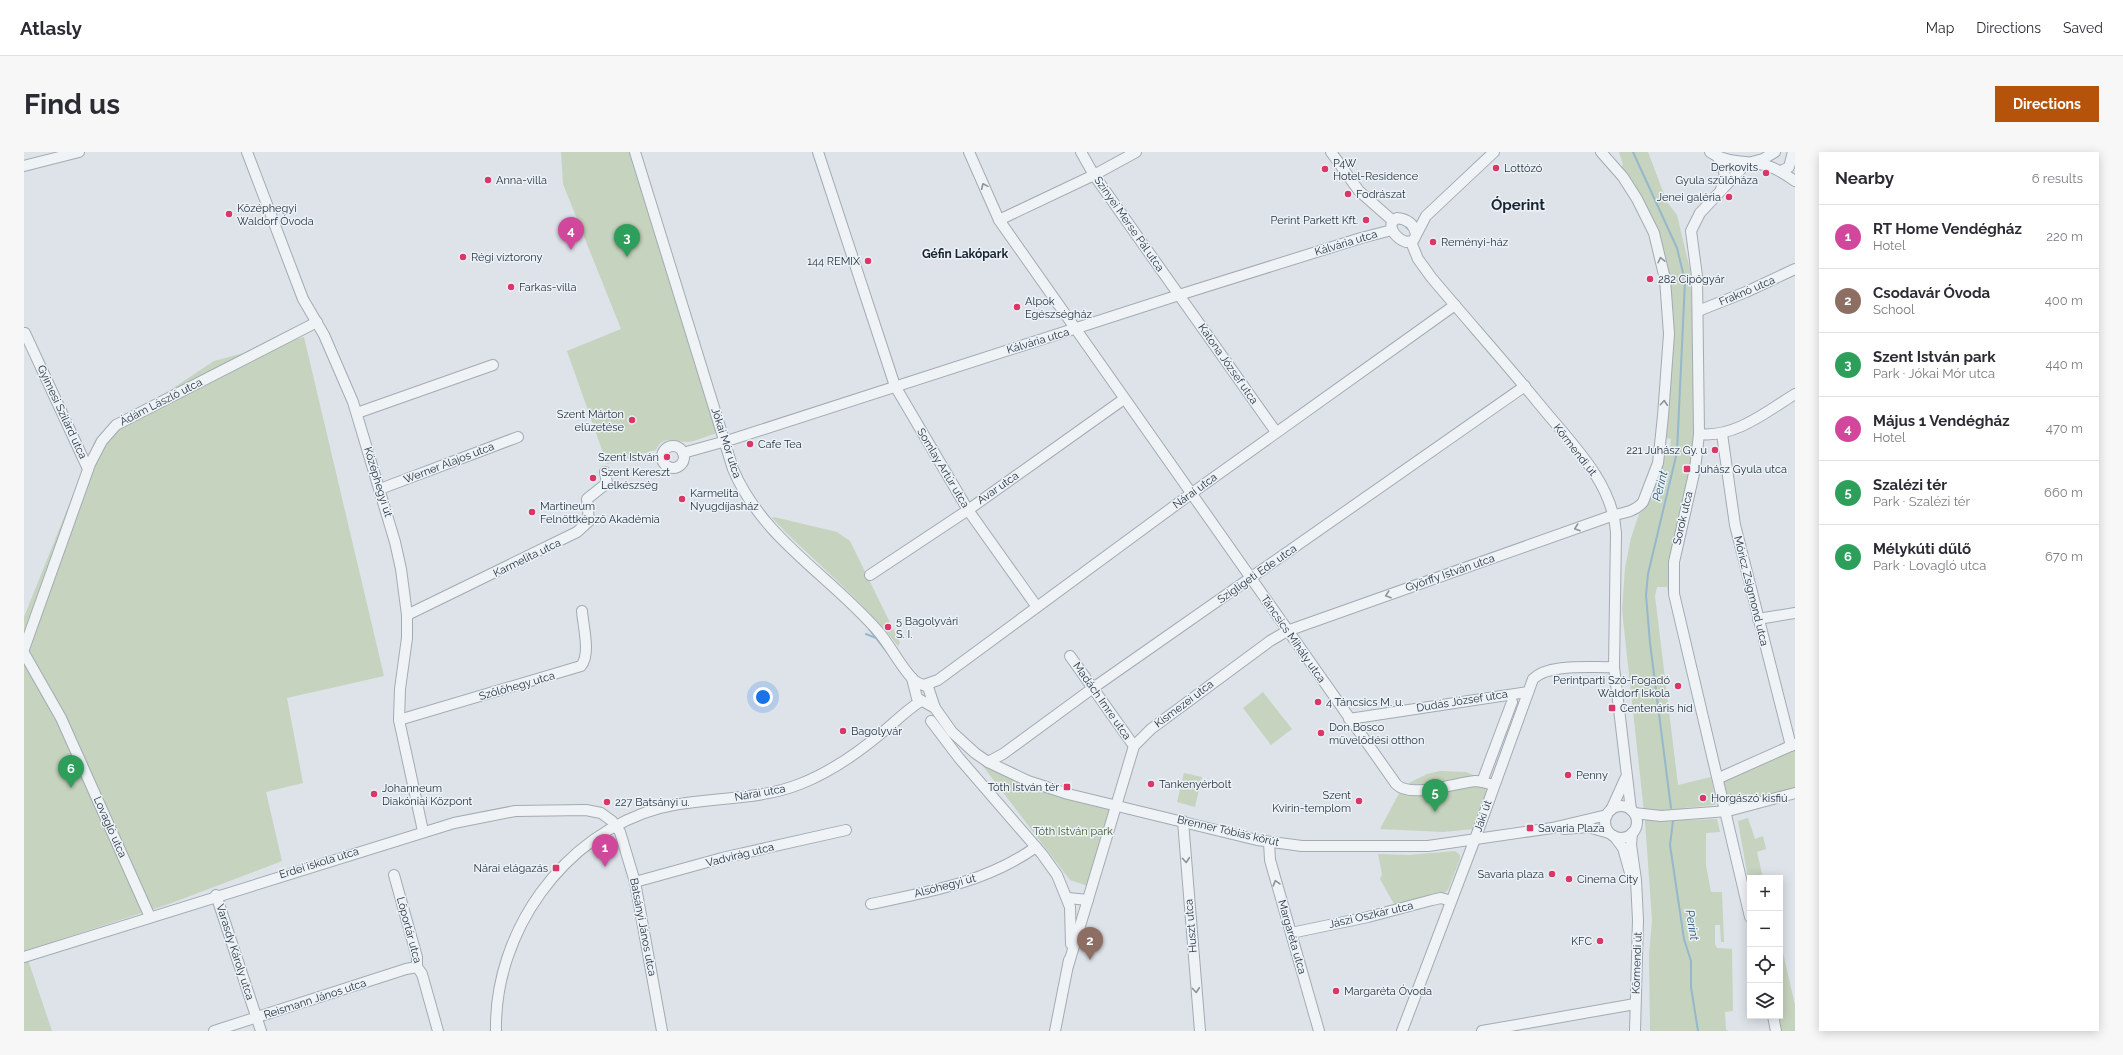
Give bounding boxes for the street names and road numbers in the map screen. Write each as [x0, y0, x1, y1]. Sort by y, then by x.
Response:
street label: Szinyei Merse Pál utca [1091, 174, 1167, 274]
street label: Kálvária utca [1313, 227, 1379, 259]
street label: Fraknó utca [1717, 273, 1777, 309]
street label: Katona József utca [1195, 321, 1261, 407]
street label: Kálvária utca [1005, 325, 1071, 357]
street label: Gyimesi Szilárd utca [35, 363, 89, 461]
street label: Ádám László utca [117, 375, 204, 428]
street label: Jókai Mór utca [708, 406, 744, 480]
street label: Körmendi út [1551, 421, 1600, 479]
street label: Somlay Artúr utca [914, 426, 972, 510]
street label: Werner Alajos utca [402, 440, 496, 486]
street label: Középhegyi út [361, 445, 395, 519]
street label: Avar utca [975, 469, 1021, 507]
street label: Nárai utca [1170, 471, 1220, 511]
street label: Sorok utca [1671, 490, 1695, 546]
street label: Móricz Zsigmond utca [1731, 535, 1771, 647]
street label: Karmelita utca [491, 536, 563, 580]
street label: Szigligeti Ede utca [1215, 542, 1299, 606]
street label: Győrffy István utca [1404, 552, 1496, 594]
street label: Táncsics Mihály utca [1258, 593, 1328, 685]
street label: Madách Imre utca [1070, 660, 1134, 742]
street label: Szőlőhegy utca [478, 669, 556, 703]
street label: Kismezei utca [1152, 678, 1216, 730]
street label: Dudás József utca [1415, 687, 1509, 715]
street label: Nárai utca [733, 782, 787, 804]
street label: Lovagló utca [91, 794, 129, 860]
street label: Jáki út [1472, 798, 1495, 833]
street label: Brenner Tóbiás körút [1176, 813, 1281, 849]
street label: Vadvirág utca [705, 840, 775, 870]
street label: Erdei iskola utca [278, 845, 360, 881]
street label: Alsóhegyi út [913, 871, 978, 900]
street label: Batsányi János utca [627, 877, 659, 977]
street label: Lőportár utca [394, 895, 424, 965]
street label: Margaréta utca [1275, 898, 1309, 976]
street label: Huszt utca [1182, 899, 1200, 953]
street label: Jászi Oszkár utca [1327, 899, 1415, 931]
street label: Varasdy Károly utca [213, 902, 257, 1002]
street label: Körmendi út [1629, 931, 1645, 994]
street label: Reismann János utca [262, 976, 368, 1022]

